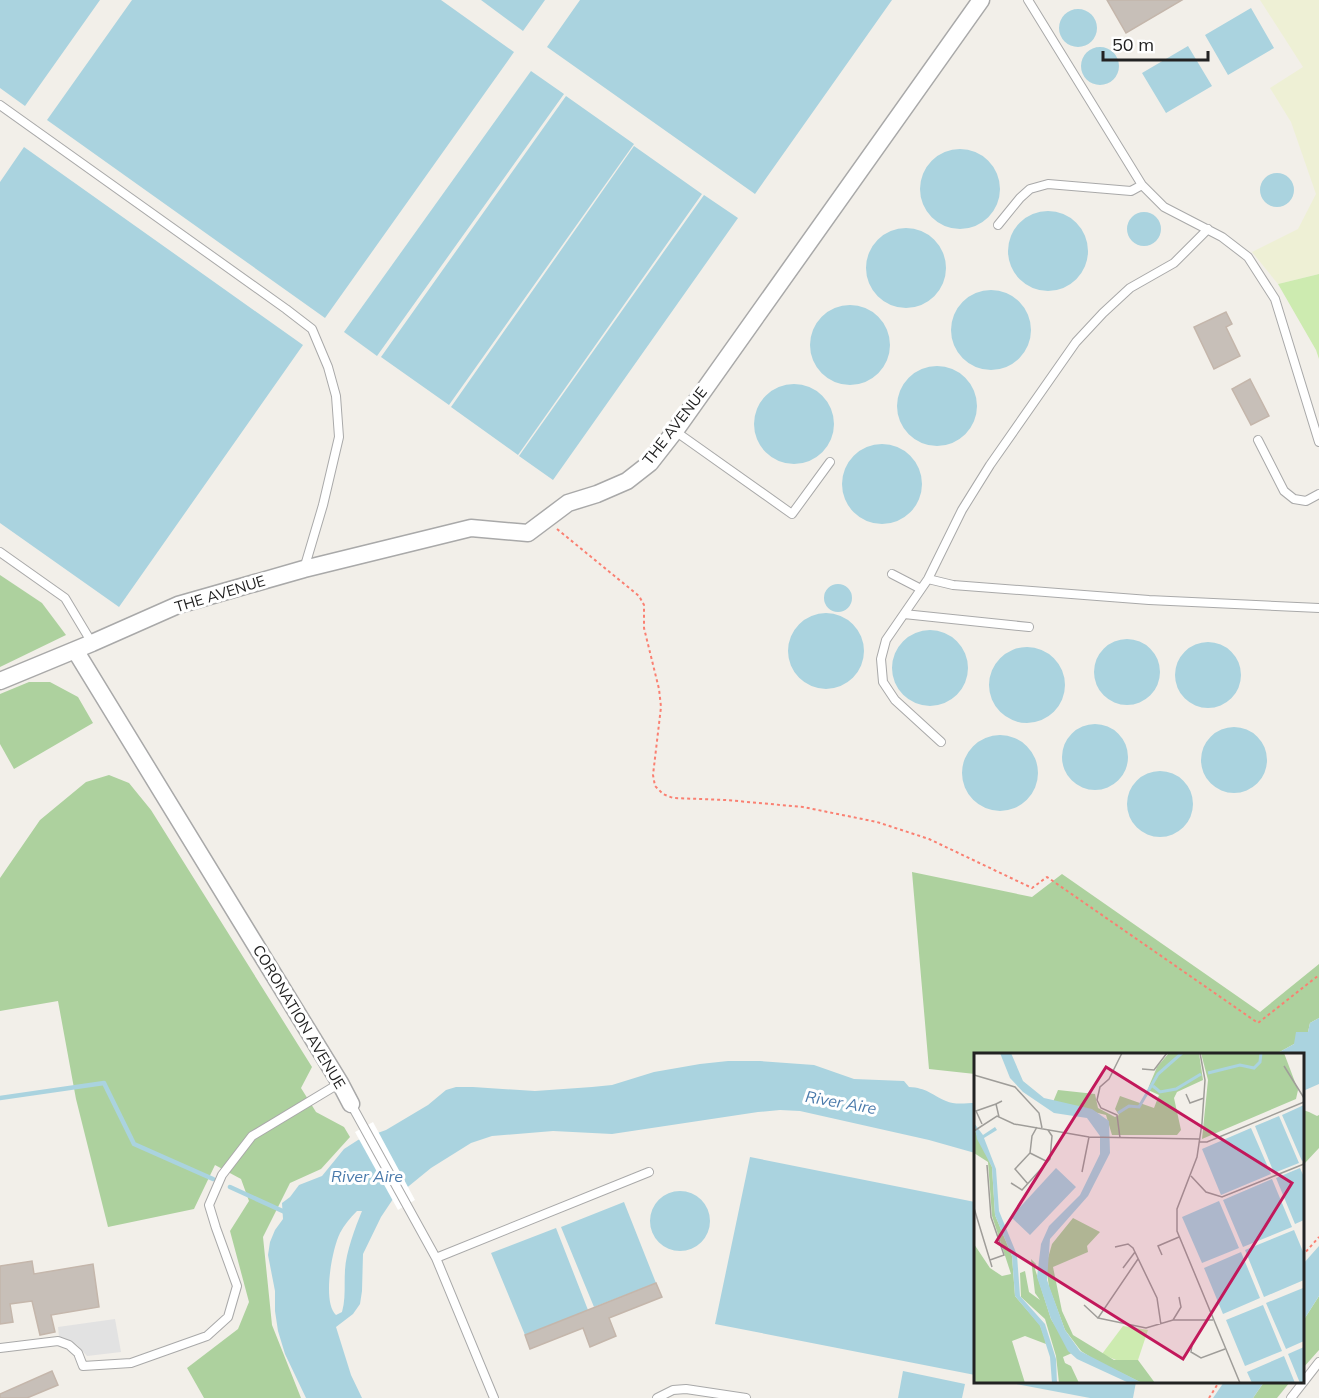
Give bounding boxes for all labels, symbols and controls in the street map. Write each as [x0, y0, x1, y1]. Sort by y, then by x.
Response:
scale bar [1103, 24, 1208, 62]
text: 50 m [1112, 33, 1154, 56]
street label: THE AVENUE [638, 383, 711, 468]
street label: THE AVENUE [172, 571, 268, 616]
street label: CORONATION AVENUE [249, 941, 350, 1092]
inset map [974, 1053, 1304, 1383]
water label: River Aire [804, 1086, 878, 1118]
water label: River Aire [331, 1166, 403, 1186]

